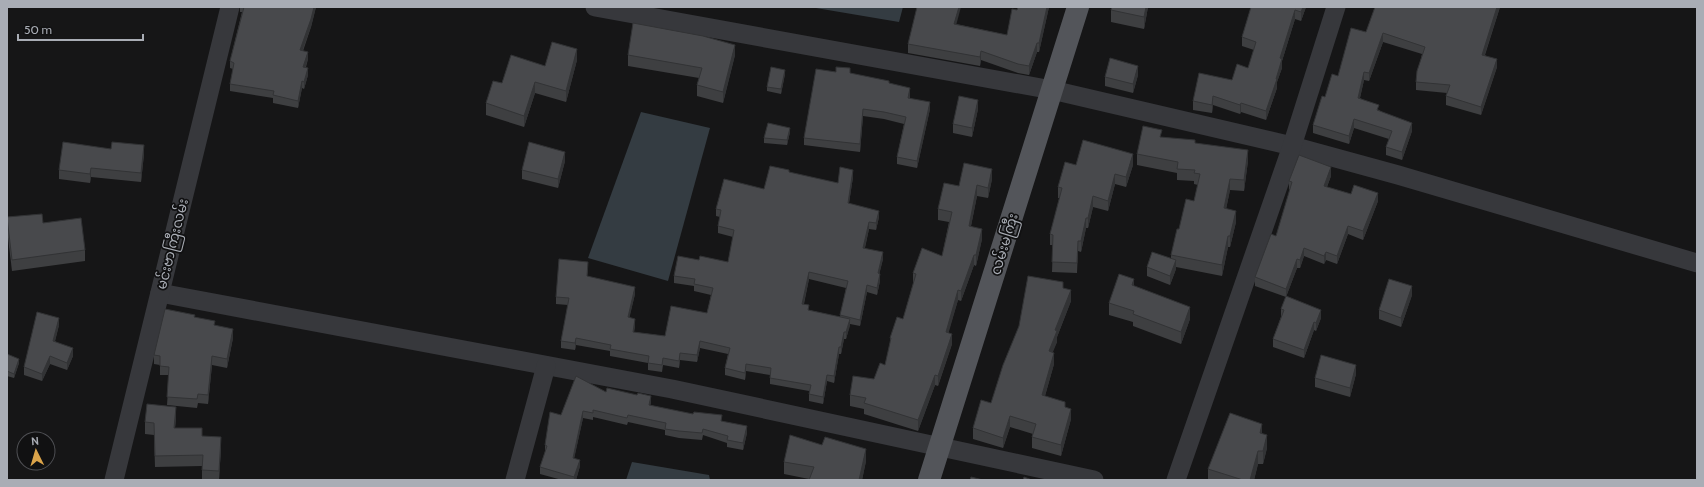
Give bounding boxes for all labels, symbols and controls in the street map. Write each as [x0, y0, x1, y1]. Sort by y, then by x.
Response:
scale bar [18, 16, 143, 42]
text: 50 m [24, 22, 52, 37]
street label: မင်းဗာကြီးလမ်း [151, 196, 195, 292]
street label: လမ်းမကြီး [985, 211, 1025, 278]
north arrow [16, 431, 56, 471]
text: N [31, 434, 40, 448]

